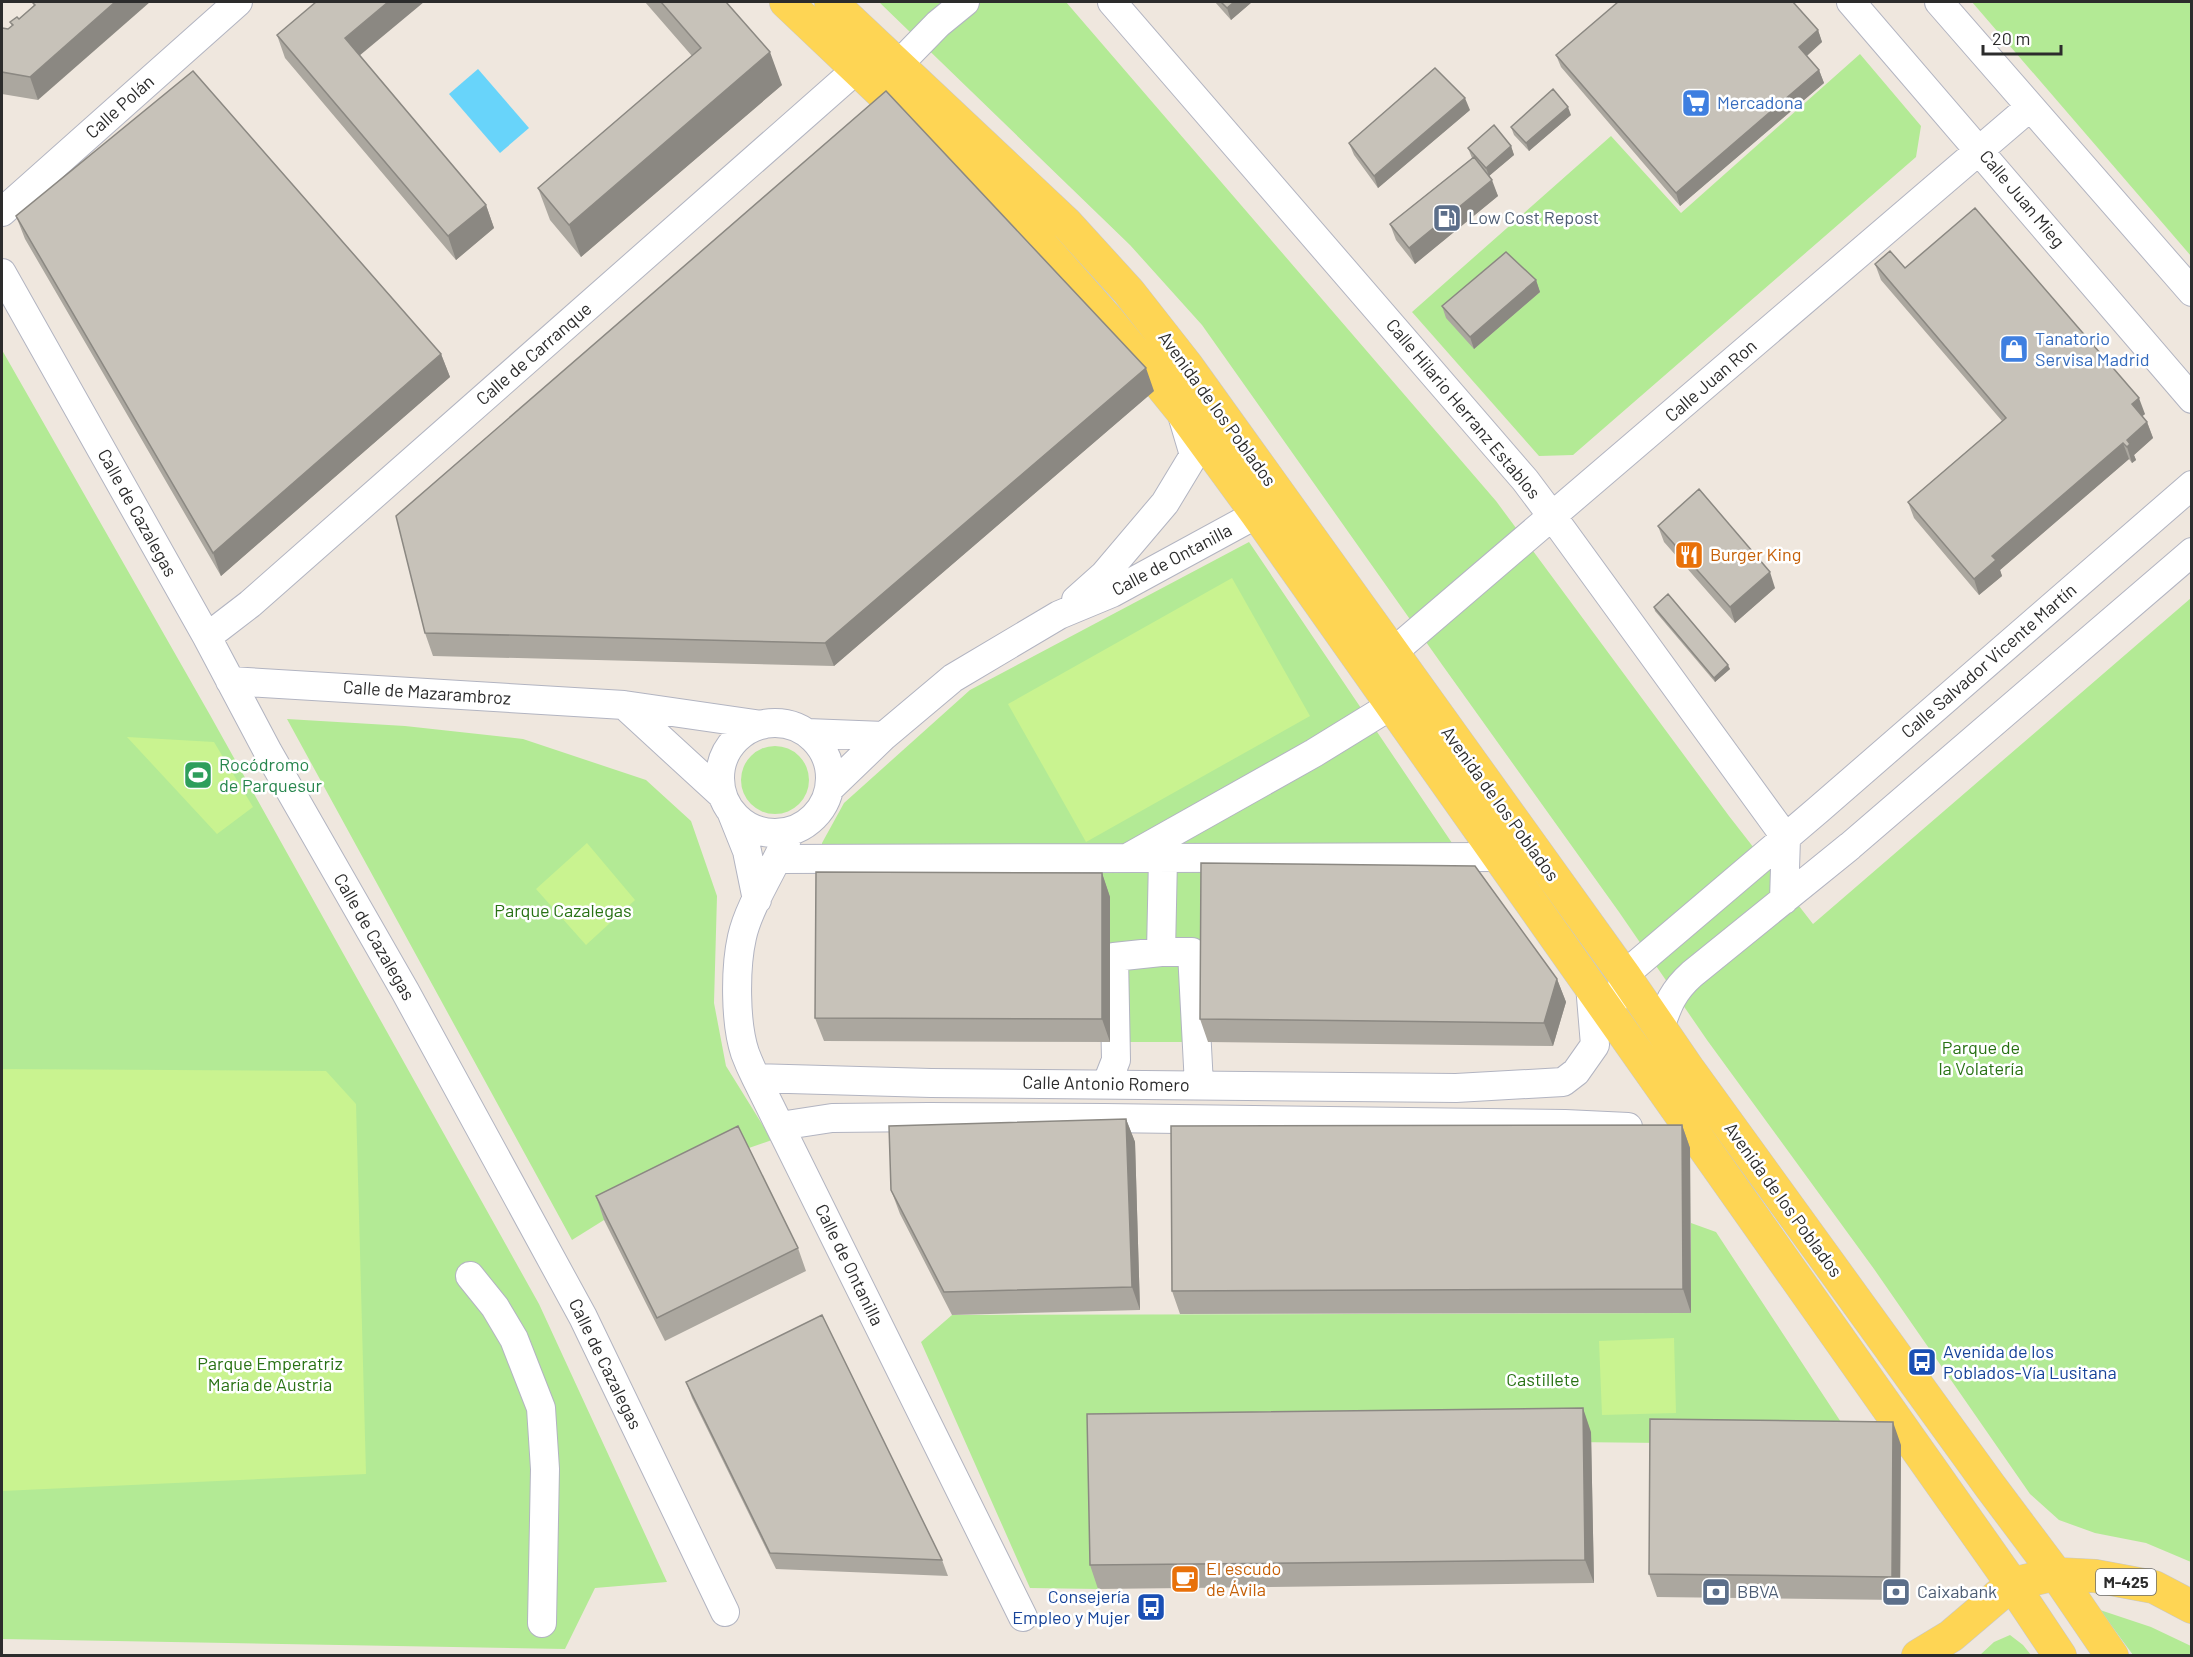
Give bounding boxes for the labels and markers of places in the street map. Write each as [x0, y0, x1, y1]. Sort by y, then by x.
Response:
supermarket icon: Mercadona [1680, 87, 1712, 119]
place label: Mercadona [1717, 91, 1803, 113]
fuel station icon: Low Cost Repost [1431, 202, 1463, 234]
place label: Low Cost Repost [1468, 206, 1599, 228]
place label: Tanatorio Servisa Madrid [2035, 327, 2150, 370]
shop icon: Tanatorio Servisa Madrid [1998, 333, 2030, 365]
restaurant icon: Burger King [1673, 539, 1705, 571]
place label: Burger King [1710, 543, 1801, 565]
place label: Rocódromo de Parquesur [219, 753, 322, 796]
sports icon: Rocódromo de Parquesur [182, 759, 214, 791]
place label: Avenida de los Poblados-Vía Lusitana [1943, 1340, 2117, 1383]
bus stop icon: Avenida de los Poblados-Vía Lusitana [1906, 1346, 1938, 1378]
place label: El escudo de Ávila [1206, 1557, 1281, 1600]
cafe icon: El escudo de Ávila [1169, 1563, 1201, 1595]
bank icon: BBVA [1700, 1576, 1732, 1608]
bank icon: Caixabank [1880, 1576, 1912, 1608]
place label: BBVA [1737, 1580, 1779, 1602]
place label: Caixabank [1917, 1580, 1997, 1602]
place label: Consejería Empleo y Mujer [1012, 1585, 1130, 1628]
bus stop icon: Consejería Empleo y Mujer [1135, 1591, 1167, 1623]

